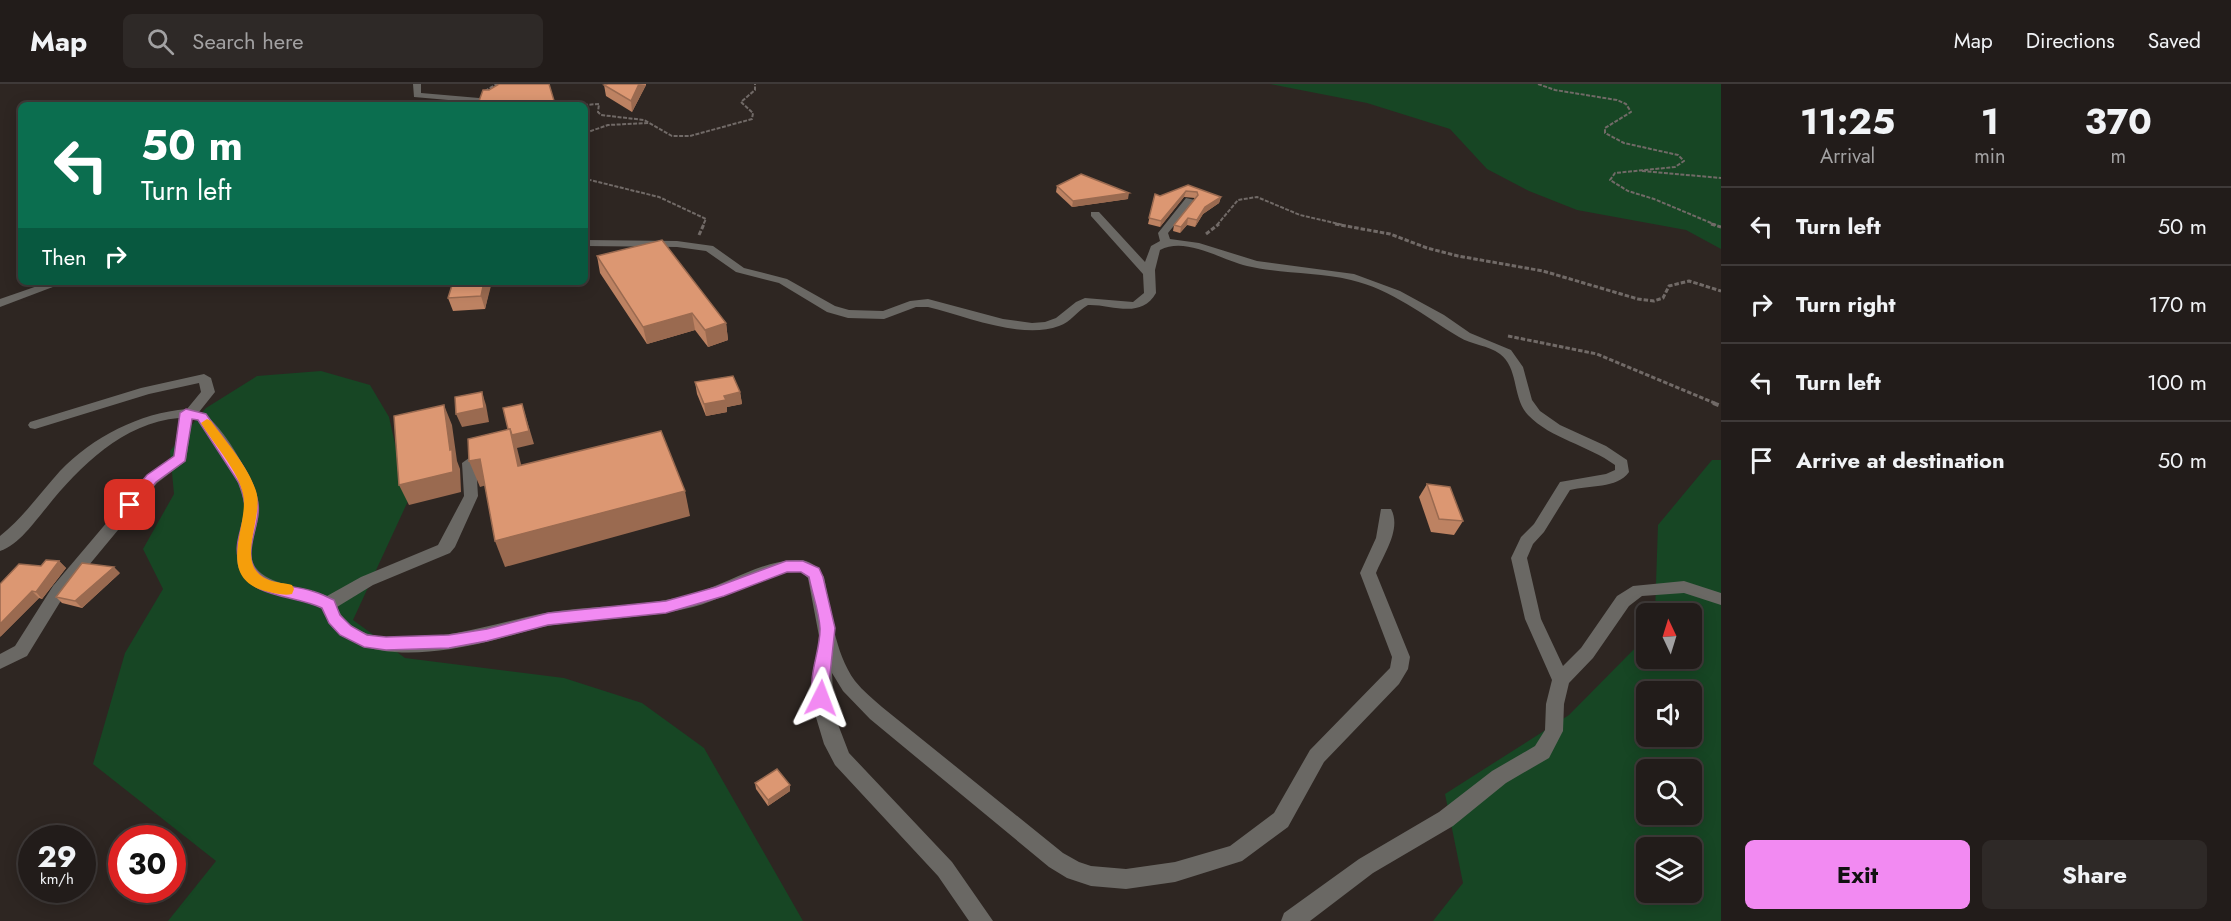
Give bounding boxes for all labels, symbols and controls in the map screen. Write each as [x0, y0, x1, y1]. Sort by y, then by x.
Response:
search box [123, 14, 543, 68]
text: Map [30, 21, 87, 62]
icon: search [144, 25, 177, 58]
text: Search here [192, 25, 304, 57]
text: Map [1954, 26, 1993, 56]
text: Directions [2026, 26, 2115, 56]
text: Saved [2148, 26, 2201, 56]
text: 11:25 [1800, 95, 1895, 147]
text: 1 [1981, 95, 1999, 147]
text: 370 [2085, 95, 2152, 147]
text: 50 m [141, 115, 243, 176]
icon: left [42, 126, 120, 204]
text: Arrival [1820, 142, 1875, 171]
text: min [1974, 142, 2006, 171]
text: m [2110, 142, 2126, 171]
text: Turn left [141, 171, 231, 210]
icon: left [1745, 210, 1778, 243]
text: Turn left [1796, 210, 1881, 242]
text: 50 m [2158, 210, 2207, 242]
icon: right [99, 240, 132, 273]
text: Then [42, 241, 87, 273]
icon: right [1745, 288, 1778, 321]
text: Turn right [1796, 288, 1896, 320]
text: 170 m [2149, 288, 2207, 320]
icon: left [1745, 366, 1778, 399]
text: Turn left [1796, 366, 1881, 398]
text: 100 m [2147, 366, 2207, 398]
icon: arrive [1745, 444, 1778, 477]
text: Arrive at destination [1796, 444, 2005, 476]
text: 50 m [2158, 444, 2207, 476]
pin [104, 479, 155, 530]
icon: arrive [113, 488, 146, 521]
north arrow [1636, 603, 1702, 669]
map controls [1636, 603, 1702, 903]
position arrow [789, 666, 853, 730]
button: sound [1636, 681, 1702, 747]
button: search [1636, 759, 1702, 825]
speed limit sign: 30 [108, 825, 186, 903]
text: 29 [37, 835, 77, 878]
button: layers [1636, 837, 1702, 903]
button: Exit [1745, 840, 1970, 909]
button: Share [1982, 840, 2207, 909]
text: km/h [40, 868, 74, 890]

